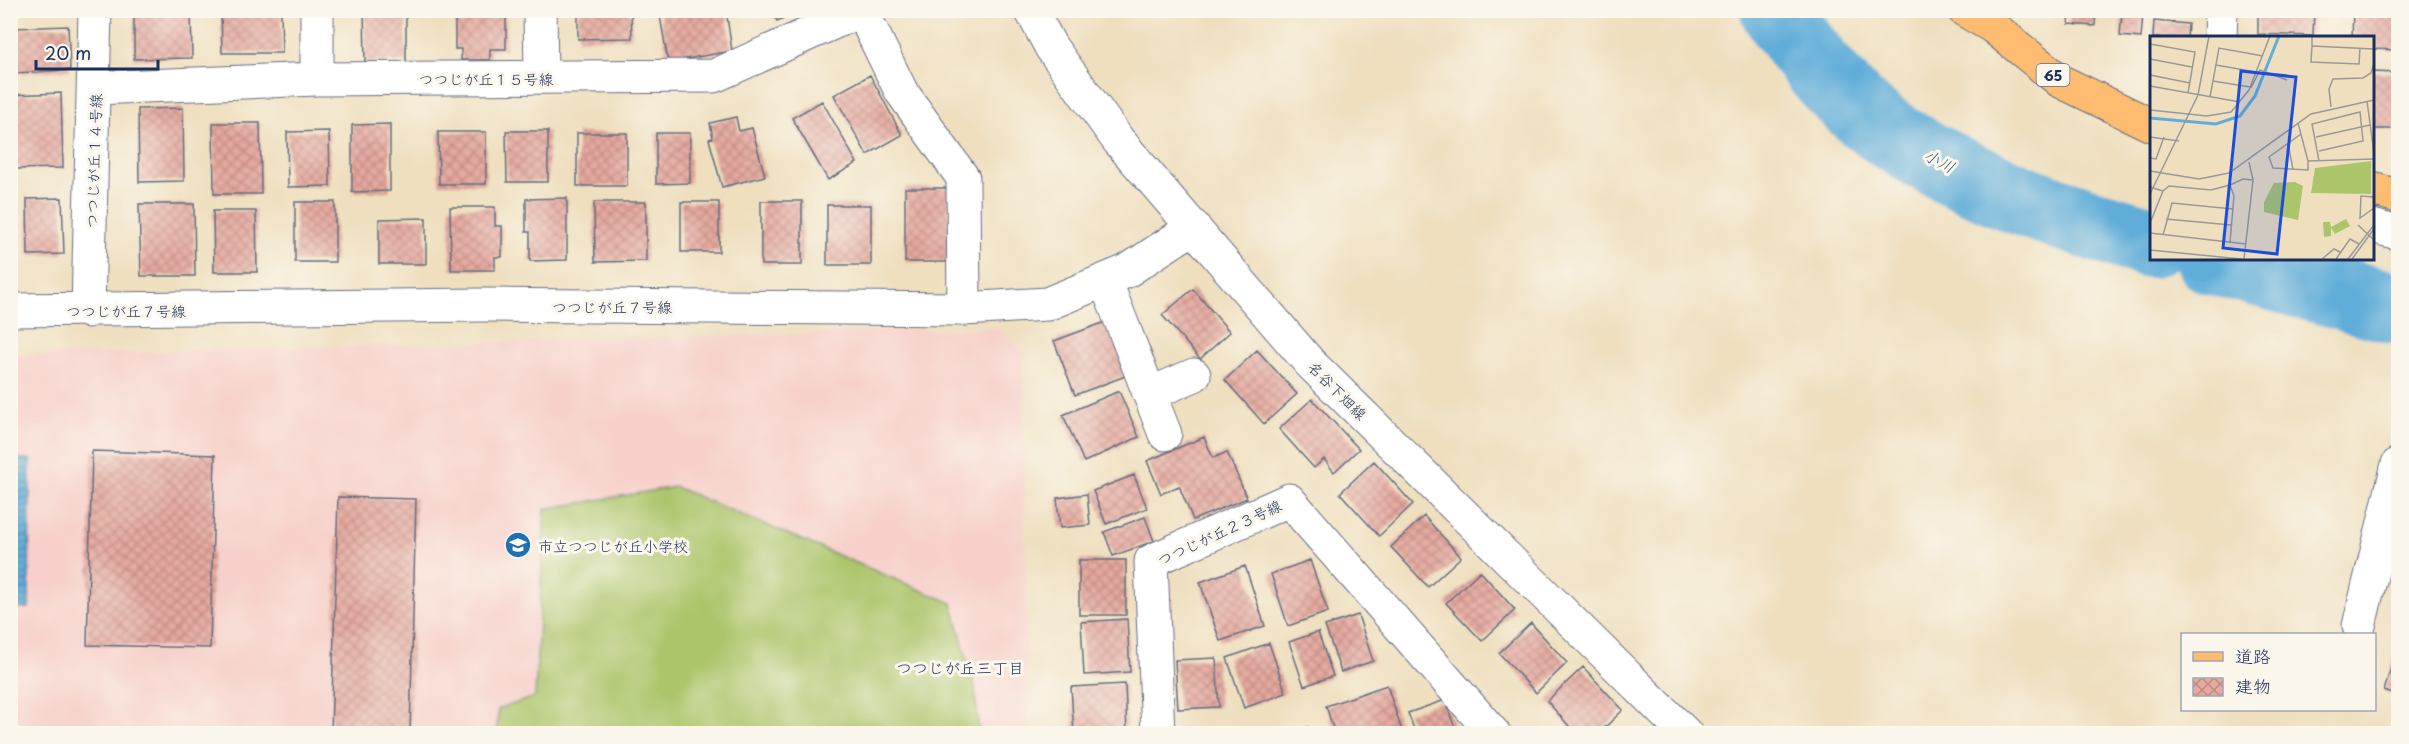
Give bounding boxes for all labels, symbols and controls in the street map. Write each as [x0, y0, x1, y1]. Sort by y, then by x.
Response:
scale bar [36, 33, 158, 71]
inset map [2150, 36, 2373, 260]
text: 20 m [45, 39, 91, 66]
road number: 65 [2036, 64, 2070, 86]
street label: つつじが丘１５号線 [418, 67, 554, 90]
street label: つつじが丘１４号線 [79, 93, 107, 229]
water label: 小川 [1920, 142, 1960, 178]
street label: つつじが丘７号線 [552, 295, 672, 318]
street label: つつじが丘７号線 [66, 299, 186, 322]
street label: 名谷下畑線 [1303, 355, 1373, 425]
street label: つつじが丘２３号線 [1153, 493, 1285, 571]
school or university icon: 市立つつじが丘小学校 [503, 530, 533, 560]
place label: 市立つつじが丘小学校 [538, 534, 688, 557]
legend [2181, 633, 2376, 711]
text: 道路 [2235, 642, 2271, 669]
district label: つつじが丘三丁目 [896, 655, 1024, 679]
text: 建物 [2235, 672, 2271, 699]

